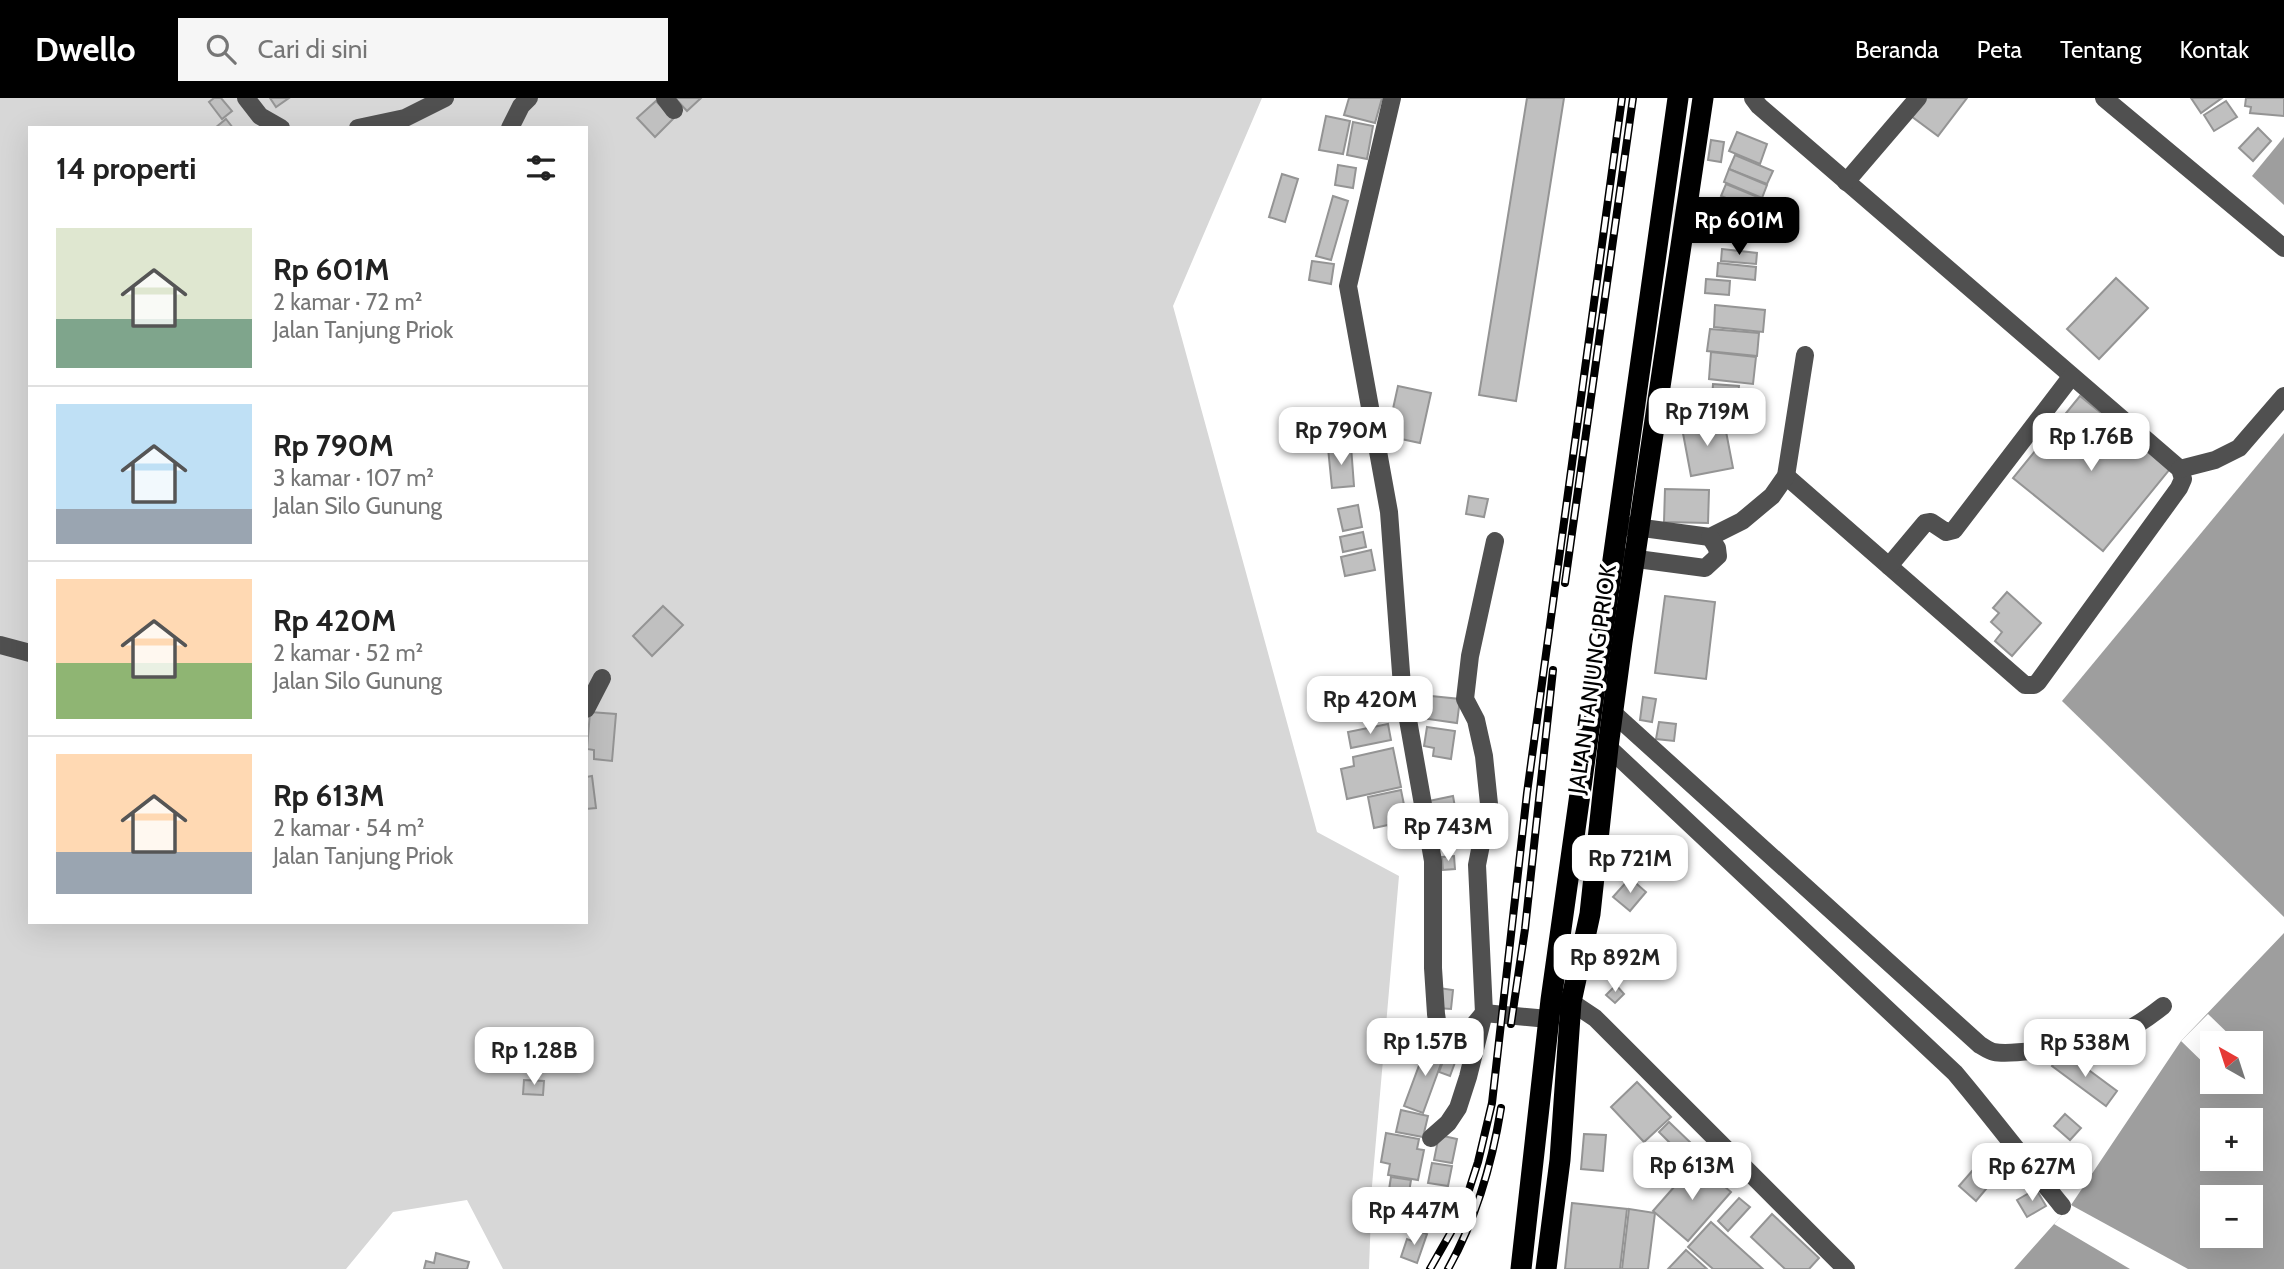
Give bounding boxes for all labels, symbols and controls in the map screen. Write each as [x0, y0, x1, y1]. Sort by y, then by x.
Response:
search box [178, 18, 668, 81]
text: Dwello [35, 29, 136, 69]
icon: search [202, 30, 240, 68]
text: Cari di sini [258, 33, 368, 65]
text: Beranda [1855, 35, 1939, 64]
text: Peta [1977, 35, 2022, 64]
text: Tentang [2060, 35, 2141, 64]
text: Kontak [2179, 35, 2249, 64]
icon: filters [522, 149, 560, 187]
text: 14 properti [56, 150, 196, 187]
pin: Rp 601M [1674, 198, 1804, 257]
text: Rp 601M [1694, 206, 1784, 234]
text: Rp 601M [273, 251, 390, 288]
icon: home [112, 256, 196, 340]
text: 2 kamar · 72 m² [273, 288, 422, 316]
text: Jalan Tanjung Priok [273, 316, 453, 344]
pin: Rp 719M [1642, 388, 1772, 448]
text: Rp 719M [1665, 397, 1749, 425]
pin: Rp 790M [1276, 408, 1406, 467]
pin: Rp 1.76B [2019, 414, 2163, 473]
text: Rp 790M [1295, 416, 1387, 444]
text: Rp 1.76B [2049, 422, 2133, 450]
text: Rp 790M [273, 427, 394, 464]
icon: home [112, 432, 196, 516]
text: 3 kamar · 107 m² [273, 464, 434, 492]
text: Jalan Silo Gunung [273, 492, 442, 520]
street label: JALAN TANJUNG PRIOK [1562, 562, 1622, 797]
text: Rp 420M [273, 602, 396, 639]
icon: home [112, 607, 196, 691]
text: 2 kamar · 52 m² [273, 639, 423, 667]
text: Jalan Silo Gunung [273, 667, 442, 695]
pin: Rp 420M [1305, 676, 1435, 736]
text: Rp 420M [1323, 685, 1417, 713]
text: Rp 613M [273, 777, 385, 814]
icon: home [112, 782, 196, 866]
pin: Rp 743M [1383, 804, 1513, 863]
text: Rp 743M [1403, 812, 1493, 840]
text: 2 kamar · 54 m² [273, 814, 424, 842]
pin: Rp 721M [1565, 836, 1695, 895]
text: Jalan Tanjung Priok [273, 842, 453, 870]
text: Rp 721M [1588, 844, 1672, 872]
pin: Rp 892M [1550, 934, 1680, 994]
text: Rp 892M [1570, 943, 1660, 971]
pin: Rp 1.57B [1353, 1018, 1497, 1078]
pin: Rp 538M [2020, 1020, 2150, 1079]
text: Rp 1.57B [1383, 1027, 1467, 1055]
pin: Rp 1.28B [462, 1028, 606, 1087]
text: Rp 538M [2040, 1028, 2130, 1056]
north arrow [2200, 1031, 2263, 1094]
map controls [2200, 1031, 2263, 1248]
text: Rp 1.28B [491, 1036, 577, 1064]
button: + [2200, 1108, 2263, 1171]
pin: Rp 613M [1627, 1142, 1757, 1202]
pin: Rp 627M [1967, 1144, 2097, 1203]
text: Rp 613M [1649, 1151, 1735, 1179]
text: Rp 627M [1988, 1152, 2076, 1180]
button: − [2200, 1185, 2263, 1248]
pin: Rp 447M [1349, 1188, 1479, 1247]
text: Rp 447M [1368, 1196, 1460, 1224]

